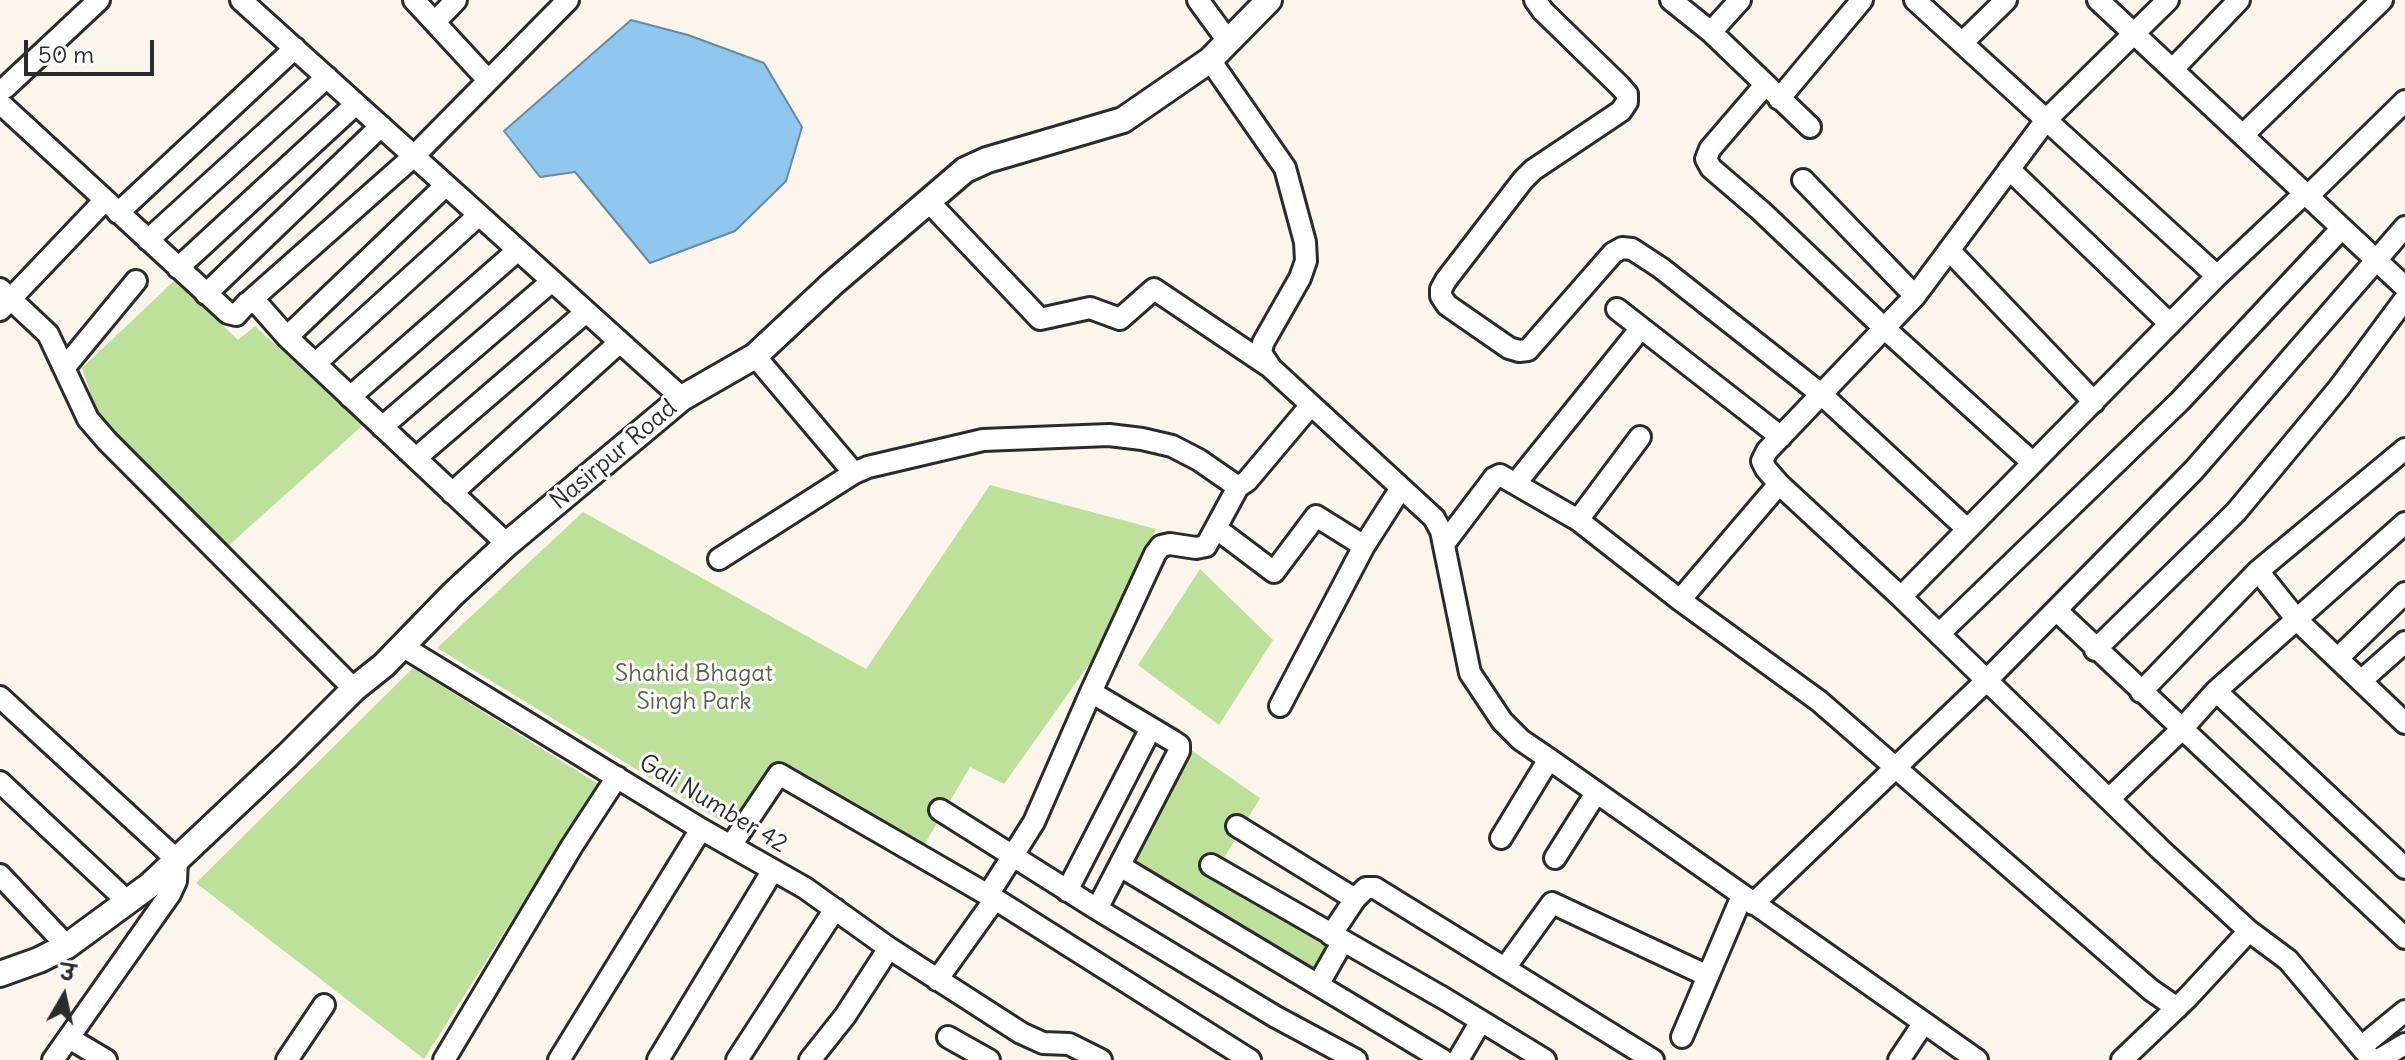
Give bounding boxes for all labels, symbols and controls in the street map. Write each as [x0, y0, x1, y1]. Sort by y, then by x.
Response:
scale bar [28, 24, 158, 74]
text: 50 m [38, 39, 94, 69]
street label: Nasirpur Road [545, 394, 683, 516]
park label: Shahid Bhagat Singh Park [615, 660, 773, 716]
street label: Gali Number 42 [634, 748, 792, 860]
north arrow [24, 956, 104, 1036]
text: उ [58, 957, 77, 987]

